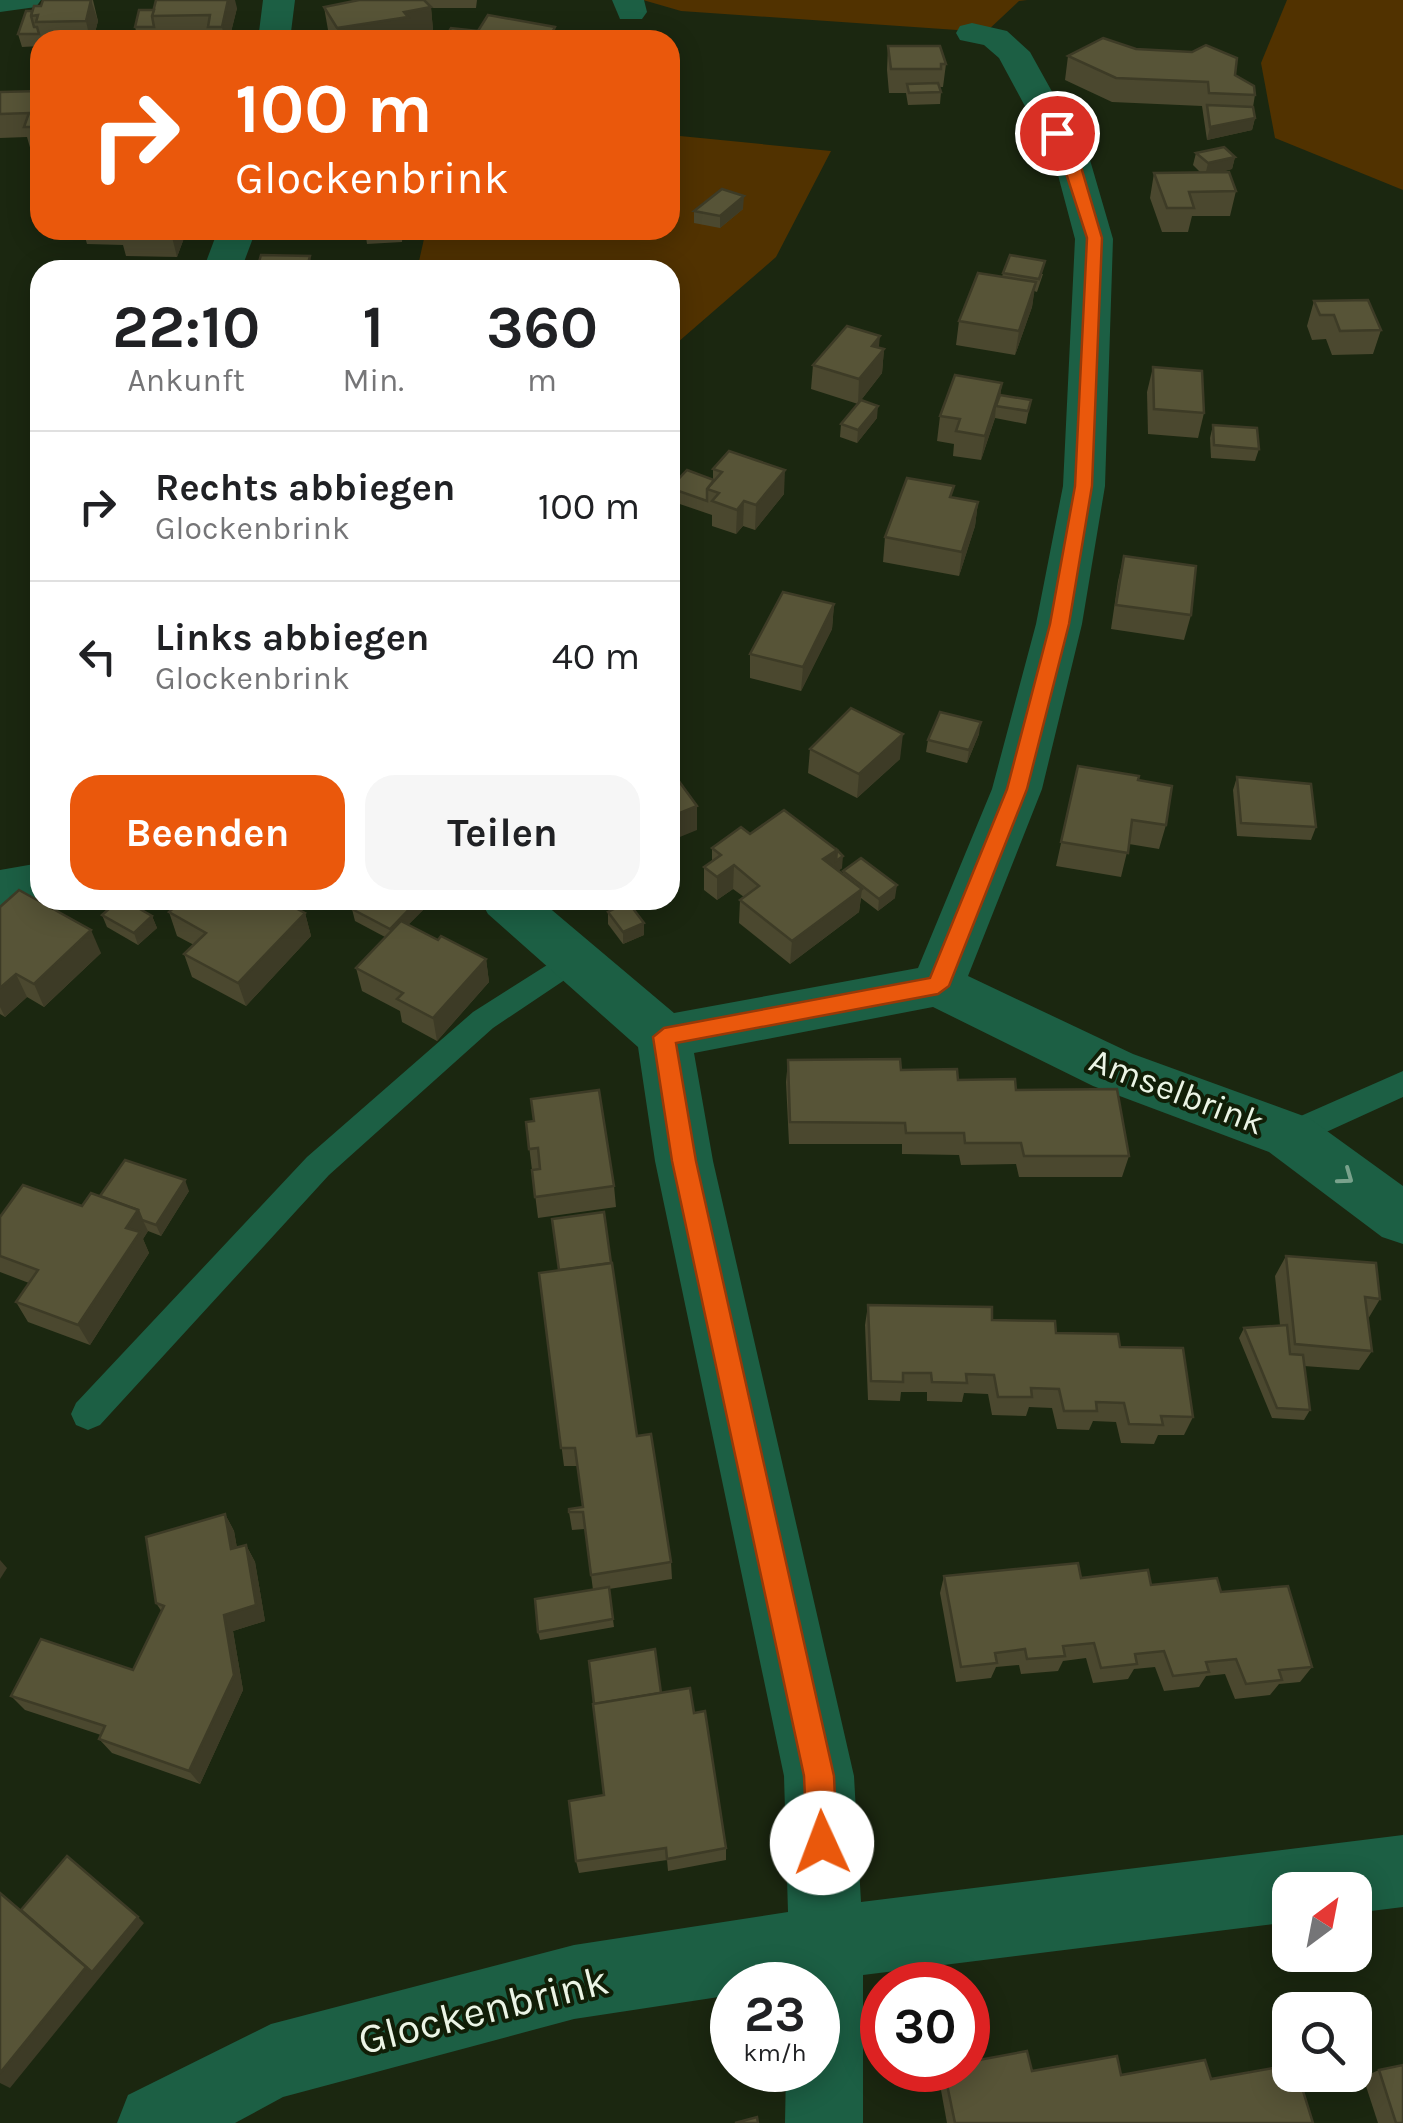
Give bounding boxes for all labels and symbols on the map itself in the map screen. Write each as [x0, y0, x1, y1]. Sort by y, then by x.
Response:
pin [1015, 91, 1100, 176]
street label: Amselbrink [1084, 1039, 1270, 1144]
one-way arrow [1335, 1165, 1353, 1182]
position arrow [770, 1791, 874, 1895]
north arrow [1272, 1872, 1372, 1972]
street label: Glockenbrink [353, 1955, 613, 2065]
speed limit sign: 30 [860, 1962, 990, 2092]

